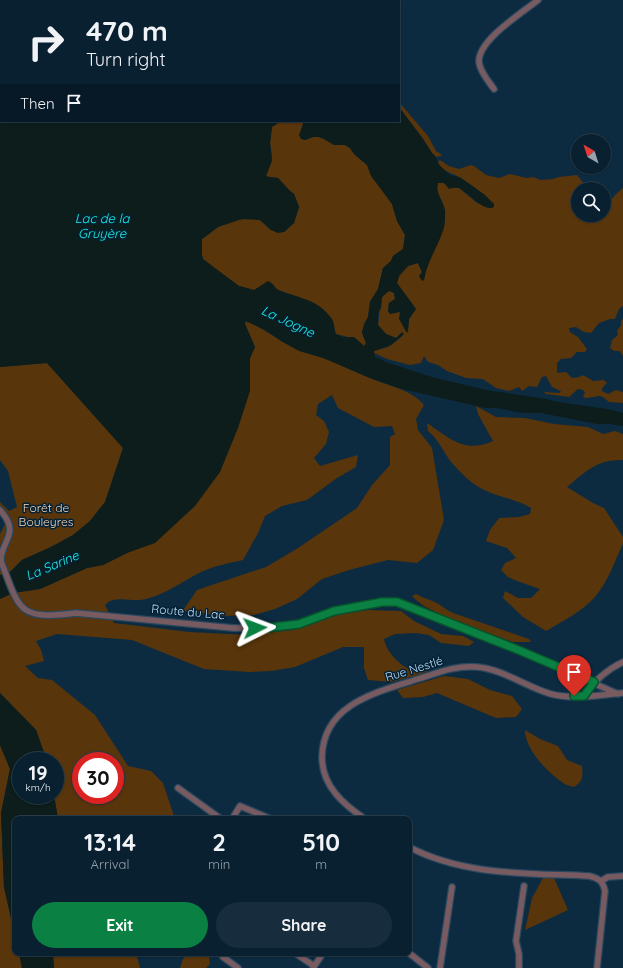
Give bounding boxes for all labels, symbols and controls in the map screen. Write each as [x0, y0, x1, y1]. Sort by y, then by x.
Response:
text: 470 m [86, 13, 168, 48]
icon: right [20, 16, 72, 68]
text: Turn right [86, 48, 166, 71]
icon: arrive [63, 92, 85, 114]
text: Then [20, 94, 55, 113]
north arrow [571, 134, 611, 174]
map controls [571, 134, 611, 222]
button: search [571, 182, 611, 222]
water label: Lac de la Gruyère [75, 210, 130, 241]
water label: La Jogne [259, 302, 318, 340]
park label: Forêt de Bouleyres [19, 500, 74, 529]
water label: La Sarine [23, 546, 82, 583]
street label: Route du Lac [151, 601, 225, 622]
position arrow [234, 607, 276, 649]
street label: Rue Nestlé [383, 653, 445, 684]
pin [557, 655, 591, 696]
icon: arrive [563, 661, 585, 683]
speed limit sign: 30 [72, 752, 124, 804]
text: 19 [28, 760, 48, 785]
text: km/h [25, 781, 51, 794]
text: 13:14 [84, 827, 136, 857]
text: 2 [212, 827, 226, 857]
text: 510 [302, 827, 340, 857]
text: Arrival [91, 856, 130, 872]
text: min [208, 856, 230, 872]
text: m [315, 856, 327, 872]
button: Exit [32, 902, 208, 948]
button: Share [216, 902, 392, 948]

